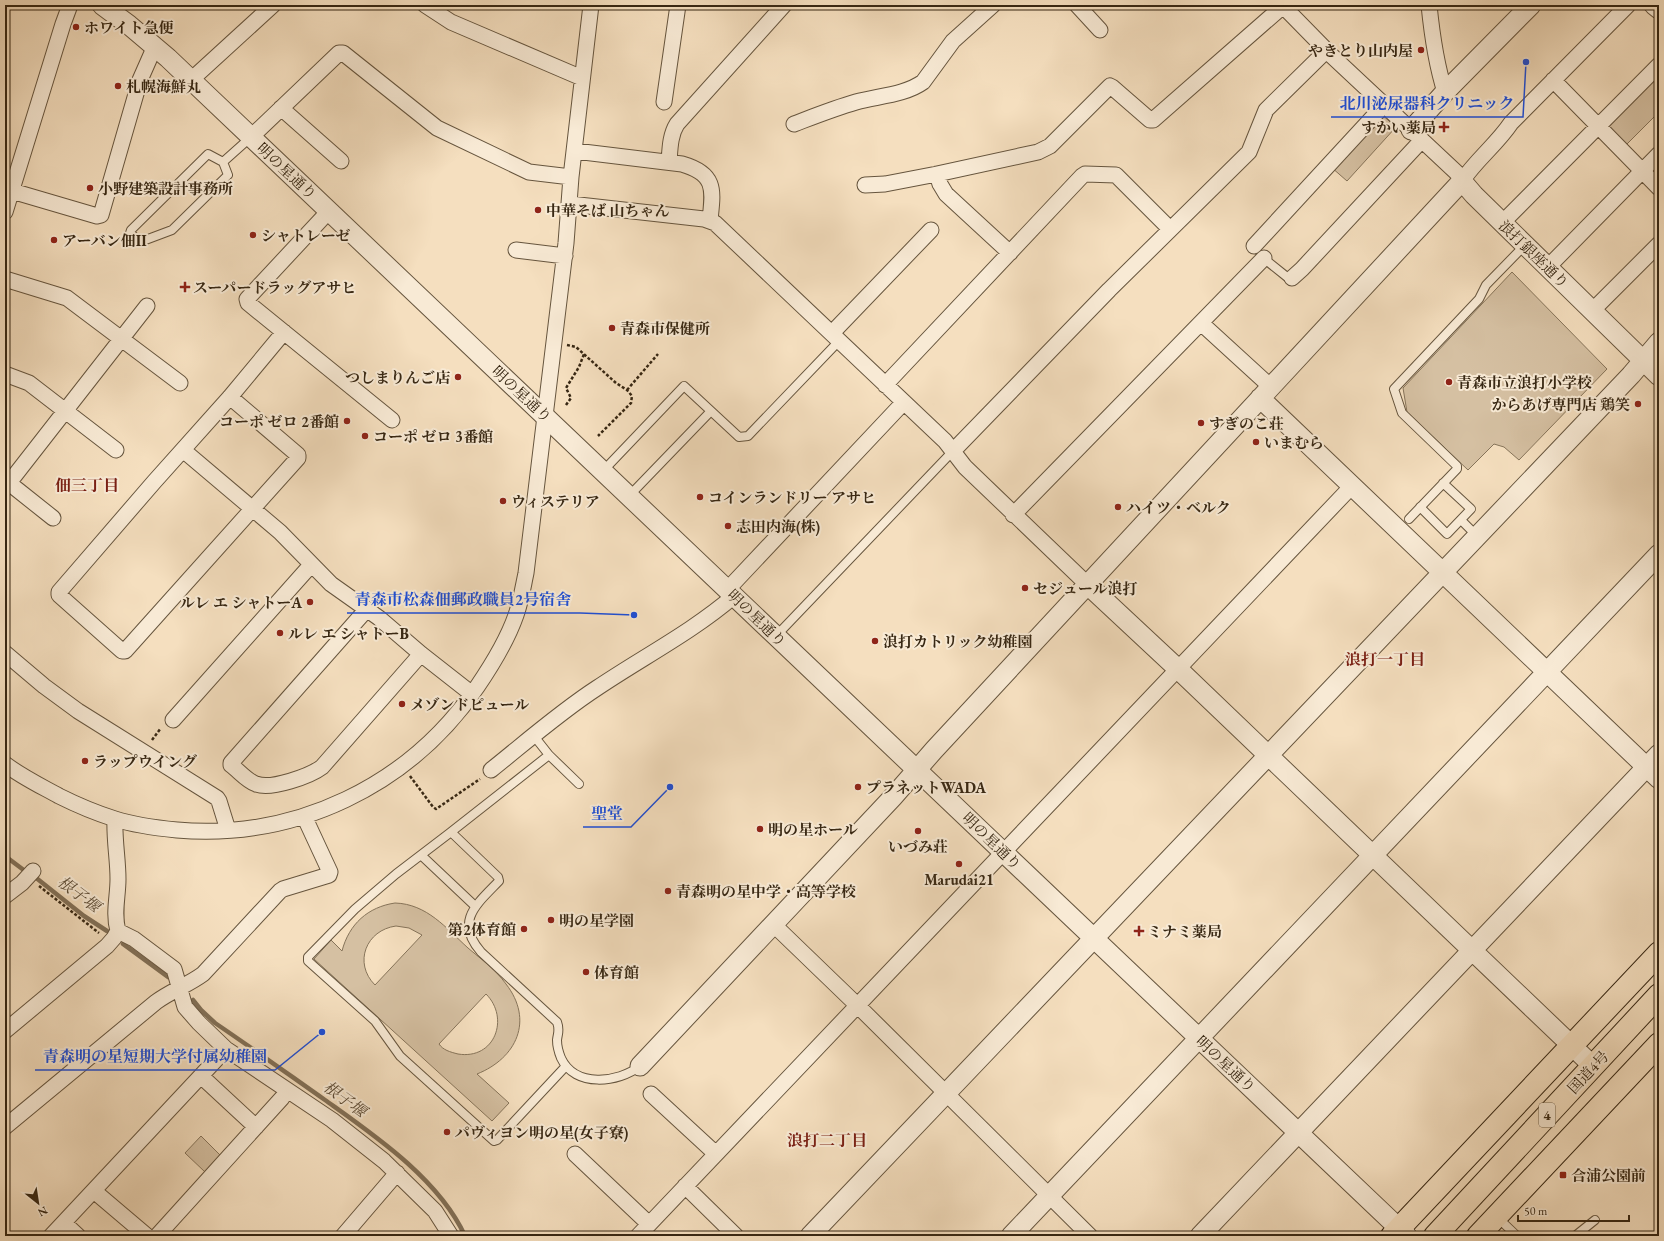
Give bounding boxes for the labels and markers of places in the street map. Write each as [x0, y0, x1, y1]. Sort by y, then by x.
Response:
place label: ホワイト急便 [84, 18, 174, 37]
marker: ホワイト急便 [71, 22, 81, 32]
place label: やきとり山内屋 [1308, 41, 1413, 60]
marker: やきとり山内屋 [1416, 45, 1426, 55]
place label: 札幌海鮮丸 [126, 77, 201, 96]
marker: 札幌海鮮丸 [113, 81, 123, 91]
callout: 北川泌尿器科クリニック [1331, 89, 1523, 117]
place label: すかい薬局 [1361, 118, 1436, 137]
marker: すかい薬局 [1439, 122, 1449, 132]
place label: 小野建築設計事務所 [98, 179, 233, 198]
marker: 小野建築設計事務所 [85, 183, 95, 193]
place label: 中華そば 山ちゃん [546, 201, 670, 220]
marker: 中華そば 山ちゃん [533, 205, 543, 215]
place label: シャトレーゼ [261, 226, 350, 245]
marker: シャトレーゼ [248, 230, 258, 240]
place label: アーバン佃II [62, 231, 147, 250]
marker: アーバン佃II [49, 235, 59, 245]
place label: スーパードラッグアサヒ [193, 278, 356, 297]
marker: スーパードラッグアサヒ [180, 282, 190, 292]
place label: 青森市保健所 [620, 319, 710, 338]
marker: 青森市保健所 [607, 323, 617, 333]
place label: つしまりんご店 [345, 368, 450, 387]
marker: つしまりんご店 [453, 372, 463, 382]
place label: 青森市立浪打小学校 [1457, 373, 1592, 392]
marker: 青森市立浪打小学校 [1444, 377, 1454, 387]
place label: からあげ専門店 鶏笑 [1491, 395, 1630, 414]
marker: からあげ専門店 鶏笑 [1633, 399, 1643, 409]
place label: コーポ ゼロ 2番館 [219, 412, 339, 431]
place label: すぎのこ荘 [1209, 414, 1284, 433]
marker: コーポ ゼロ 2番館 [342, 416, 352, 426]
marker: すぎのこ荘 [1196, 418, 1206, 428]
place label: コーポ ゼロ 3番館 [373, 427, 493, 446]
marker: コーポ ゼロ 3番館 [360, 431, 370, 441]
place label: いまむら [1264, 433, 1324, 452]
marker: いまむら [1251, 437, 1261, 447]
place label: コインランドリー アサヒ [708, 488, 876, 507]
place label: ウィステリア [511, 492, 600, 511]
marker: コインランドリー アサヒ [695, 492, 705, 502]
marker: ウィステリア [498, 496, 508, 506]
place label: ハイツ・ベルク [1126, 498, 1231, 517]
marker: ハイツ・ベルク [1113, 502, 1123, 512]
place label: 志田内海(株) [736, 517, 821, 536]
marker: 志田内海(株) [723, 521, 733, 531]
place label: セジュール浪打 [1033, 579, 1137, 598]
marker: セジュール浪打 [1020, 583, 1030, 593]
callout: 青森市松森佃郵政職員2号宿舎 [347, 585, 580, 613]
place label: ルレ エ シャトーA [180, 593, 302, 612]
marker: ルレ エ シャトーA [305, 597, 315, 607]
place label: ルレ エ シャトーB [288, 624, 409, 643]
marker: ルレ エ シャトーB [275, 628, 285, 638]
place label: 浪打カトリック幼稚園 [883, 632, 1032, 651]
marker: 浪打カトリック幼稚園 [870, 636, 880, 646]
place label: メゾンドピュール [410, 695, 529, 714]
marker: メゾンドピュール [397, 699, 407, 709]
place label: ラップウイング [93, 752, 197, 771]
marker: ラップウイング [80, 756, 90, 766]
place label: プラネットWADA [866, 778, 986, 797]
marker: プラネットWADA [853, 782, 863, 792]
callout: 聖堂 [583, 799, 631, 827]
place label: 明の星ホール [768, 820, 858, 839]
marker: 明の星ホール [755, 824, 765, 834]
marker: いづみ荘 [913, 826, 923, 836]
place label: いづみ荘 [888, 837, 948, 856]
marker: Marudai21 [954, 859, 964, 869]
place label: Marudai21 [924, 870, 994, 889]
place label: 青森明の星中学・高等学校 [676, 882, 856, 901]
marker: 青森明の星中学・高等学校 [663, 886, 673, 896]
place label: 明の星学園 [559, 911, 634, 930]
marker: 明の星学園 [546, 915, 556, 925]
place label: 第2体育館 [448, 920, 516, 939]
place label: ミナミ薬局 [1147, 922, 1222, 941]
marker: 第2体育館 [519, 924, 529, 934]
marker: ミナミ薬局 [1134, 926, 1144, 936]
place label: 体育館 [594, 963, 639, 982]
marker: 体育館 [581, 967, 591, 977]
callout: 青森明の星短期大学付属幼稚園 [35, 1042, 275, 1070]
place label: パヴィヨン明の星(女子寮) [455, 1123, 629, 1142]
marker: パヴィヨン明の星(女子寮) [442, 1127, 452, 1137]
place label: 合浦公園前 [1571, 1166, 1646, 1185]
marker: 合浦公園前 [1558, 1170, 1568, 1180]

